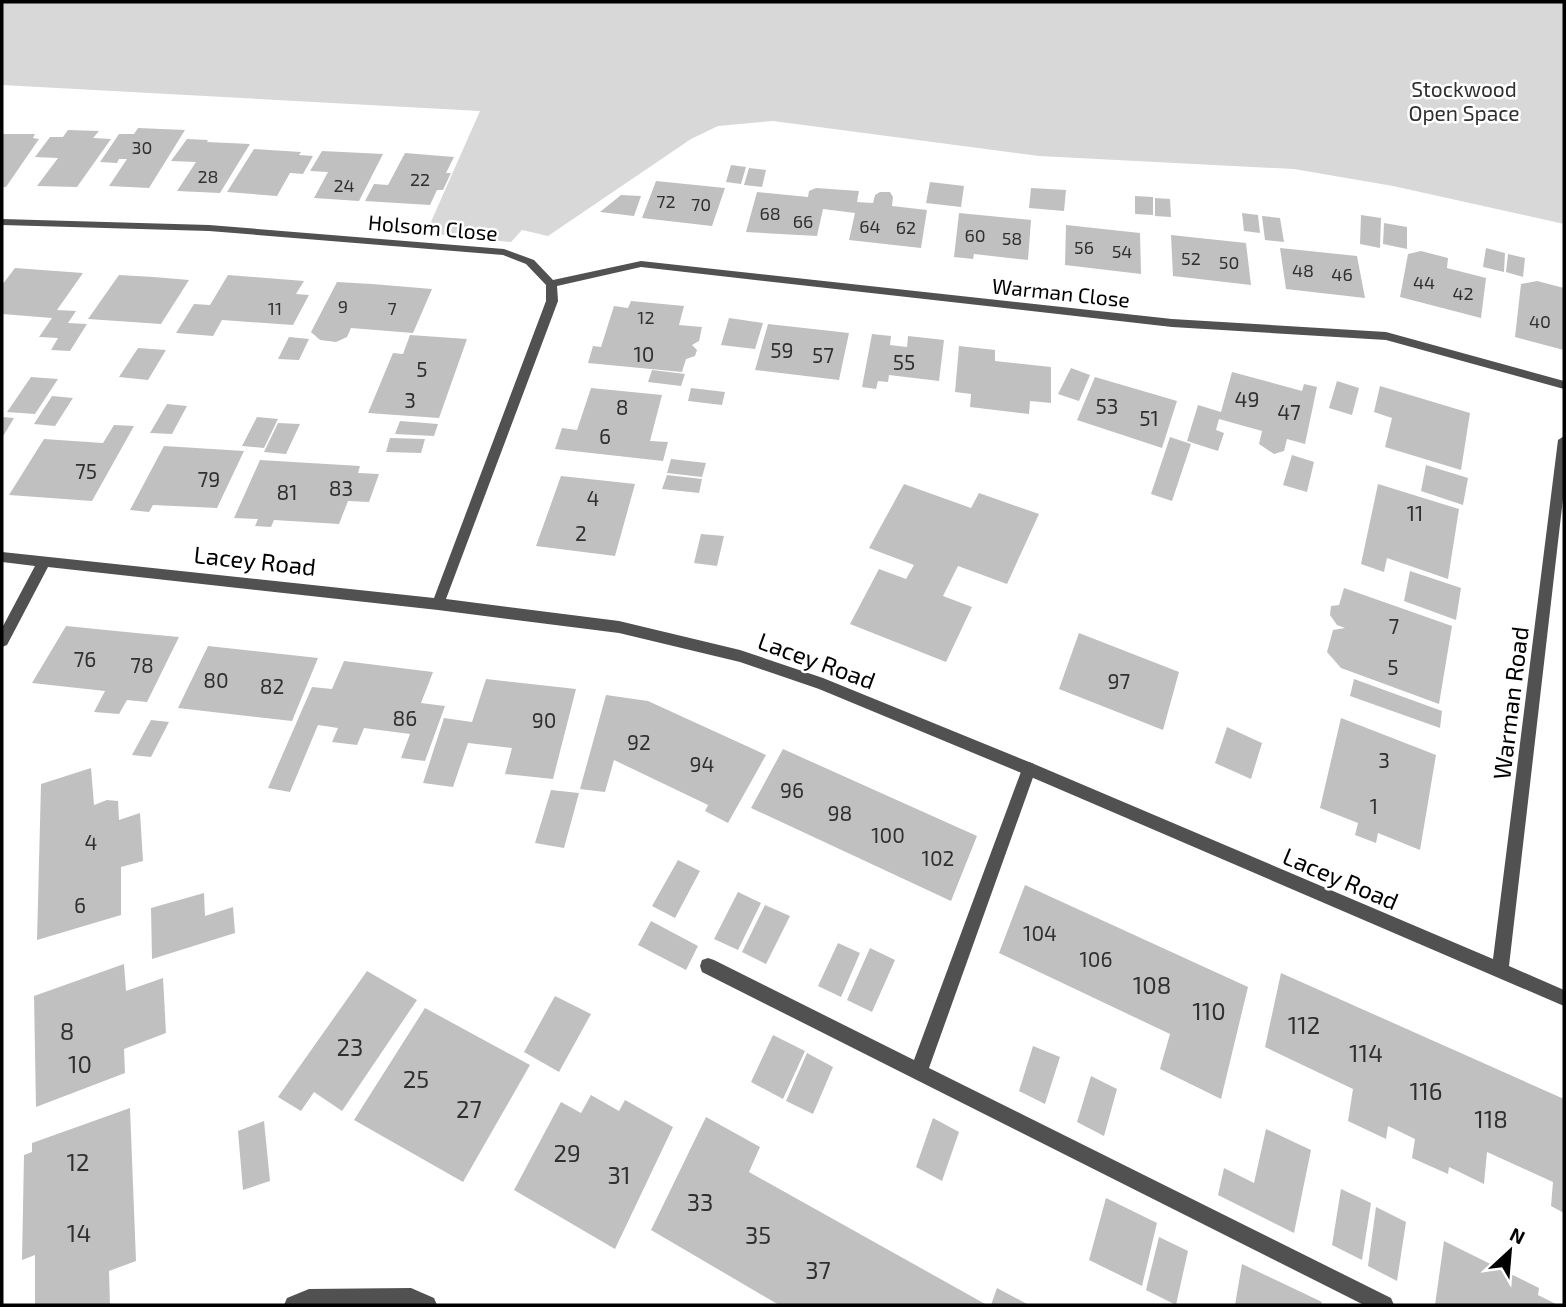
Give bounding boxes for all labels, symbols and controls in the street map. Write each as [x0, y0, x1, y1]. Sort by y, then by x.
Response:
park label: Stockwood Open Space [1408, 76, 1520, 125]
house number: 30 [132, 136, 152, 158]
house number: 28 [197, 165, 219, 187]
house number: 22 [410, 168, 430, 190]
house number: 24 [333, 174, 355, 196]
house number: 72 [656, 190, 676, 212]
house number: 70 [691, 193, 711, 215]
house number: 68 [759, 202, 781, 224]
street label: Holsom Close [367, 209, 499, 245]
house number: 66 [793, 210, 813, 232]
house number: 64 [859, 215, 881, 237]
house number: 62 [896, 216, 916, 238]
house number: 60 [964, 224, 986, 246]
house number: 58 [1002, 227, 1022, 249]
house number: 56 [1074, 236, 1094, 258]
house number: 54 [1112, 240, 1132, 262]
house number: 52 [1181, 247, 1201, 269]
house number: 50 [1219, 251, 1239, 273]
house number: 48 [1292, 259, 1314, 281]
house number: 46 [1331, 263, 1353, 285]
house number: 44 [1413, 271, 1435, 293]
street label: Warman Close [991, 272, 1131, 312]
house number: 42 [1452, 282, 1474, 304]
house number: 9 [338, 295, 348, 317]
house number: 11 [268, 297, 282, 319]
house number: 7 [387, 297, 397, 319]
house number: 12 [637, 306, 655, 328]
house number: 40 [1529, 310, 1551, 332]
house number: 59 [770, 337, 794, 362]
house number: 10 [633, 341, 655, 366]
house number: 57 [812, 342, 834, 367]
house number: 55 [893, 349, 915, 374]
house number: 5 [416, 356, 428, 381]
house number: 49 [1235, 386, 1259, 411]
house number: 3 [404, 387, 416, 412]
house number: 53 [1096, 393, 1118, 418]
house number: 8 [616, 394, 628, 419]
house number: 47 [1277, 399, 1301, 424]
house number: 51 [1139, 405, 1159, 430]
house number: 6 [599, 423, 611, 448]
house number: 75 [75, 458, 97, 483]
house number: 79 [198, 466, 220, 491]
house number: 83 [329, 475, 353, 500]
house number: 81 [276, 479, 298, 504]
house number: 4 [587, 485, 599, 510]
house number: 11 [1407, 500, 1423, 525]
house number: 2 [575, 520, 587, 545]
street label: Lacey Road [192, 539, 318, 581]
house number: 7 [1389, 613, 1400, 638]
street label: Lacey Road [754, 625, 880, 695]
street label: Warman Road [1486, 625, 1534, 781]
house number: 76 [74, 646, 96, 671]
house number: 78 [130, 652, 154, 677]
house number: 5 [1387, 654, 1399, 679]
house number: 80 [203, 667, 229, 692]
house number: 97 [1108, 668, 1131, 693]
house number: 82 [260, 673, 284, 698]
house number: 86 [393, 705, 417, 730]
house number: 90 [532, 707, 556, 732]
house number: 92 [627, 729, 651, 754]
house number: 3 [1378, 747, 1390, 772]
house number: 94 [690, 751, 714, 776]
house number: 96 [780, 777, 804, 802]
house number: 1 [1370, 793, 1378, 818]
house number: 98 [828, 800, 852, 825]
house number: 100 [871, 822, 905, 847]
house number: 4 [85, 829, 97, 854]
street label: Lacey Road [1279, 841, 1403, 915]
house number: 102 [922, 845, 954, 870]
house number: 6 [74, 892, 86, 917]
house number: 104 [1023, 920, 1057, 945]
house number: 106 [1079, 946, 1113, 971]
house number: 108 [1133, 970, 1171, 999]
house number: 110 [1192, 996, 1226, 1025]
house number: 112 [1288, 1010, 1320, 1039]
house number: 8 [60, 1016, 74, 1045]
house number: 23 [337, 1032, 363, 1061]
house number: 114 [1349, 1038, 1383, 1067]
house number: 10 [68, 1049, 92, 1078]
house number: 25 [403, 1064, 429, 1093]
house number: 116 [1410, 1076, 1442, 1105]
house number: 27 [456, 1094, 482, 1123]
house number: 118 [1474, 1104, 1508, 1133]
house number: 29 [553, 1138, 581, 1167]
house number: 12 [66, 1147, 90, 1176]
house number: 31 [608, 1160, 630, 1189]
house number: 33 [687, 1187, 713, 1216]
north arrow [1475, 1216, 1545, 1286]
house number: 14 [67, 1218, 91, 1247]
house number: 35 [745, 1220, 771, 1249]
text: N [1506, 1222, 1529, 1249]
house number: 37 [805, 1255, 831, 1284]

